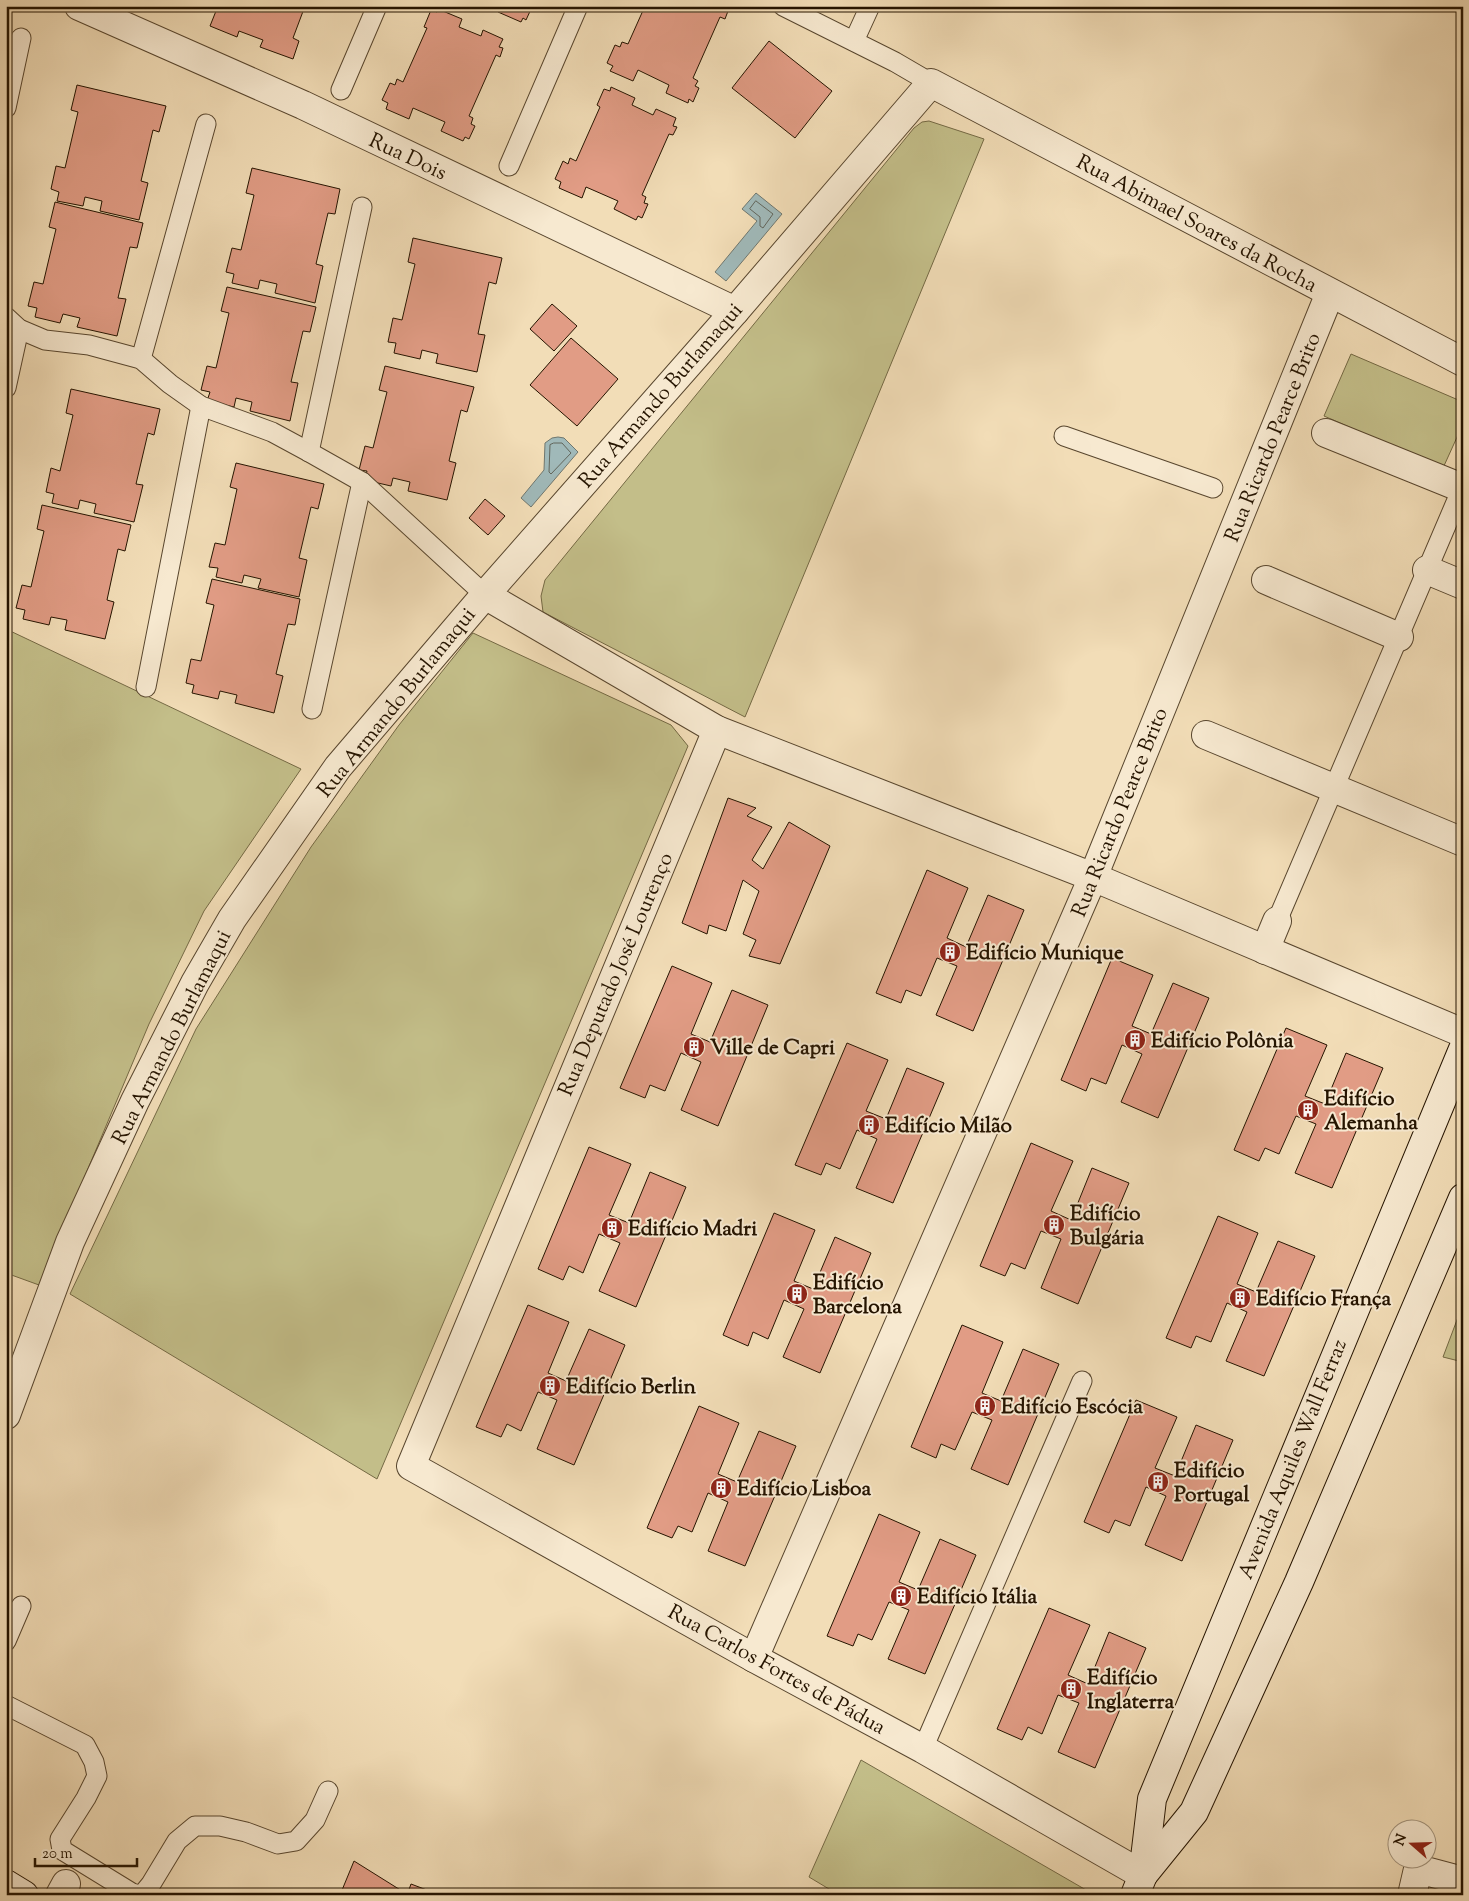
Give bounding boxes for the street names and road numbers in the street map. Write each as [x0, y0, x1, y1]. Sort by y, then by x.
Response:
street label: Rua Dois [363, 127, 451, 189]
street label: Rua Abimael Soares da Rocha [1070, 148, 1322, 301]
street label: Rua Armando Burlamaqui [572, 297, 751, 496]
street label: Rua Ricardo Pearce Brito [1218, 329, 1330, 547]
street label: Rua Armando Burlamaqui [311, 602, 484, 805]
street label: Rua Ricardo Pearce Brito [1065, 704, 1177, 922]
street label: Rua Deputado José Lourenço [552, 848, 682, 1101]
street label: Rua Armando Burlamaqui [106, 925, 240, 1150]
street label: Avenida Aquiles Wall Ferraz [1232, 1335, 1356, 1584]
street label: Rua Carlos Fortes de Pádua [662, 1598, 891, 1743]

